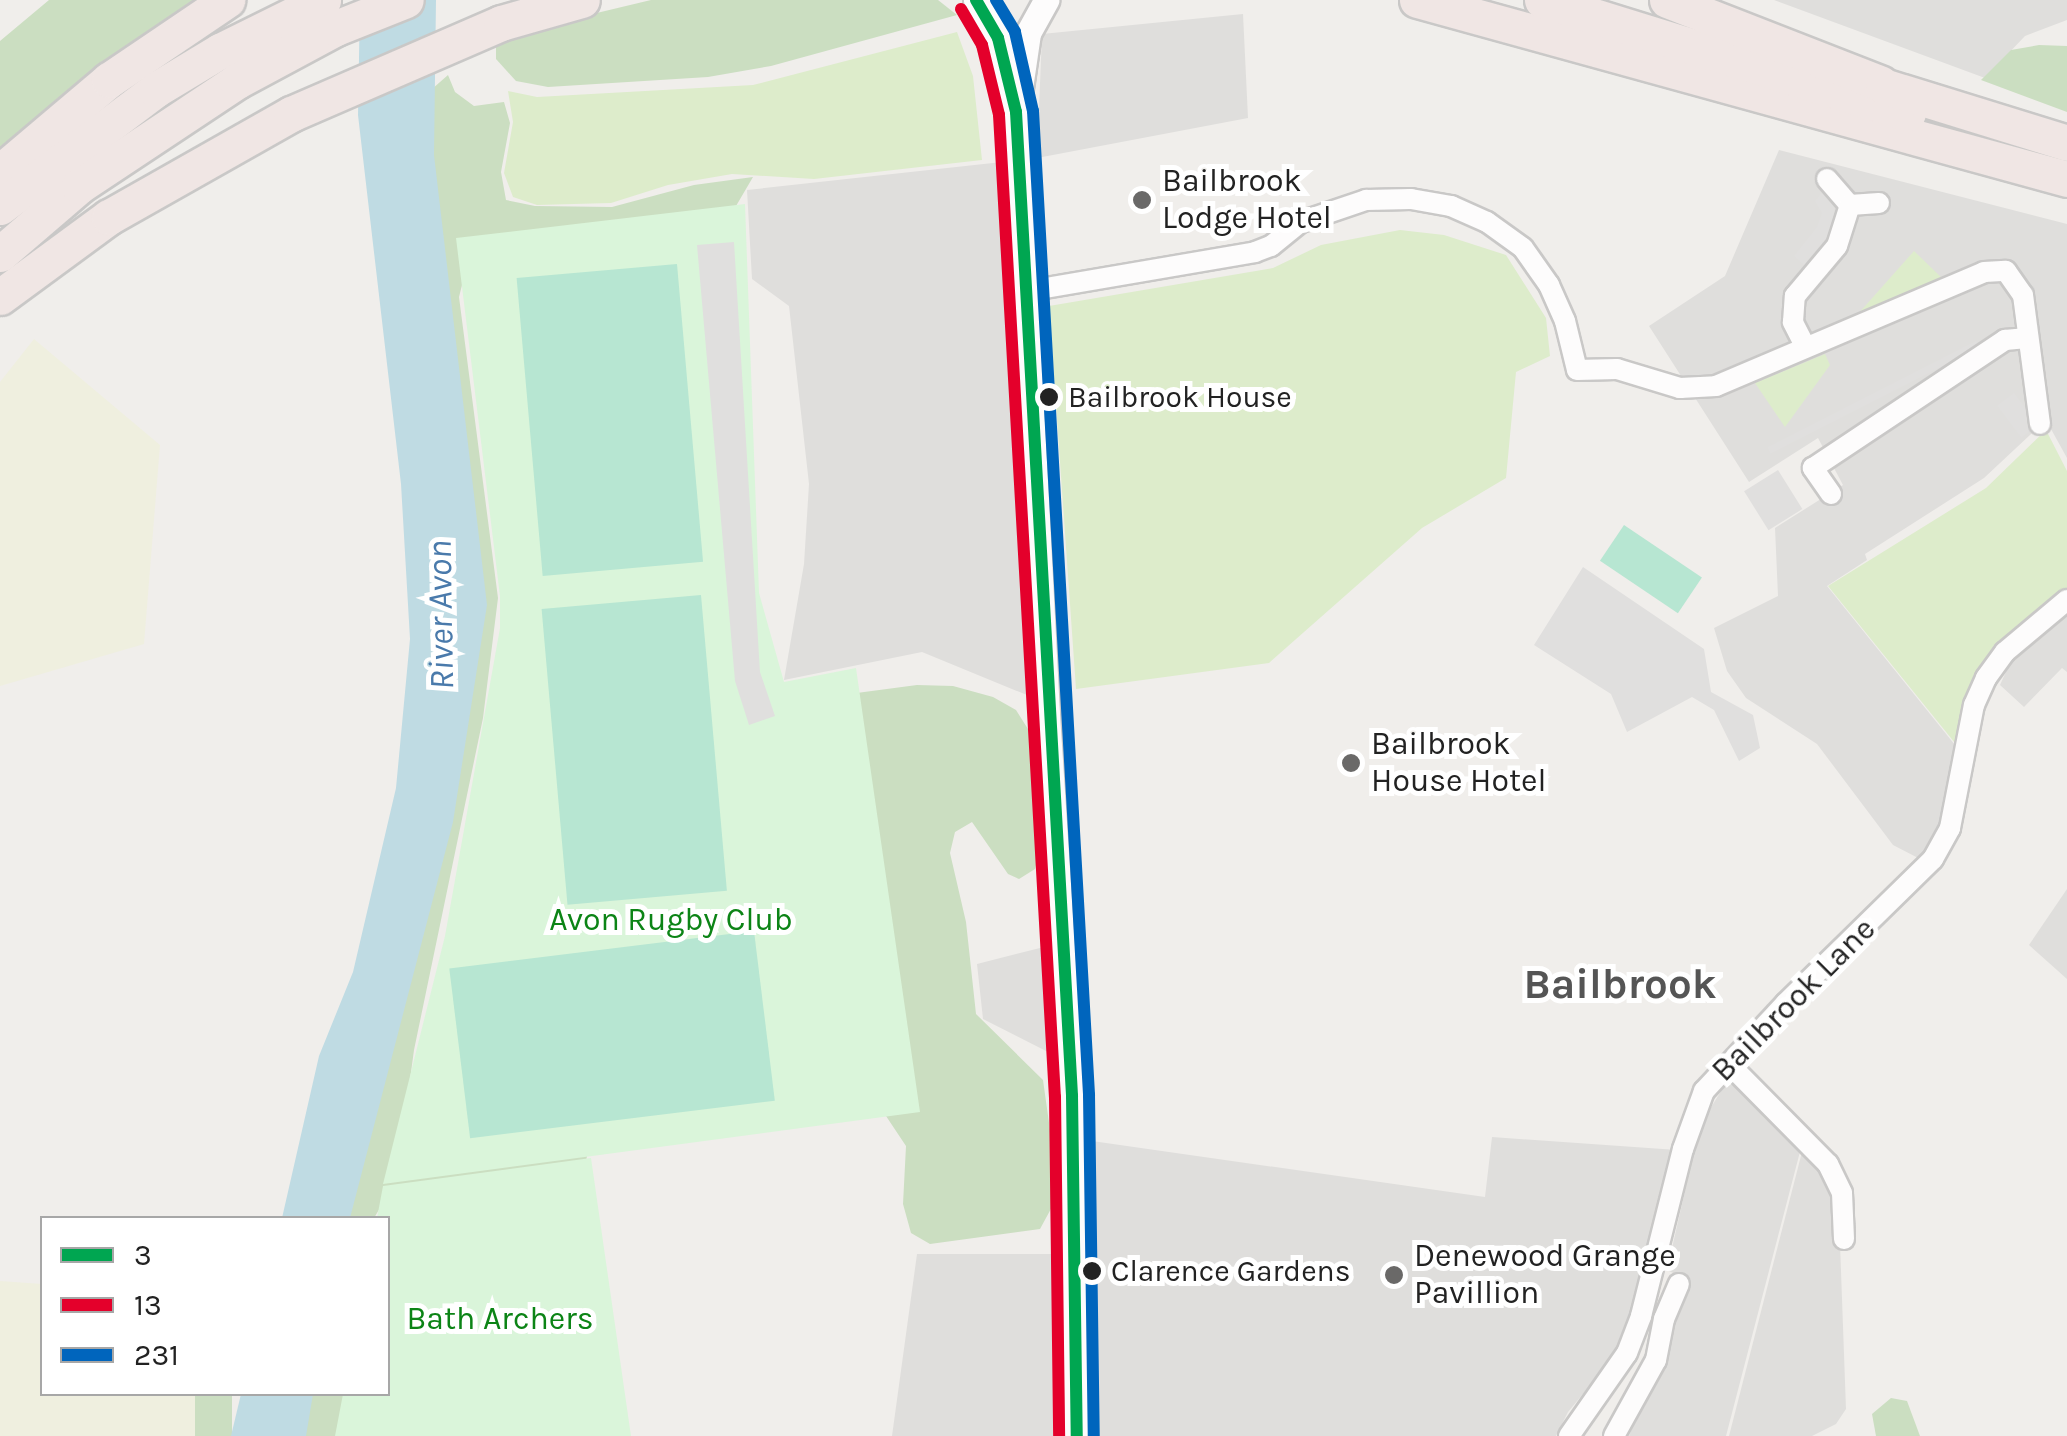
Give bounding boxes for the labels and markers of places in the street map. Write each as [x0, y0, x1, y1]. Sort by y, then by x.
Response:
place label: Bailbrook Lodge Hotel [1162, 163, 1332, 238]
marker: Bailbrook Lodge Hotel [1131, 189, 1153, 211]
place label: Bailbrook House [1068, 379, 1292, 415]
marker: Bailbrook House [1039, 387, 1059, 407]
place label: Bailbrook House Hotel [1371, 726, 1546, 801]
marker: Bailbrook House Hotel [1340, 752, 1362, 774]
place label: Denewood Grange Pavillion [1414, 1238, 1676, 1313]
place label: Clarence Gardens [1111, 1253, 1350, 1289]
marker: Clarence Gardens [1082, 1261, 1102, 1281]
marker: Denewood Grange Pavillion [1383, 1264, 1405, 1286]

